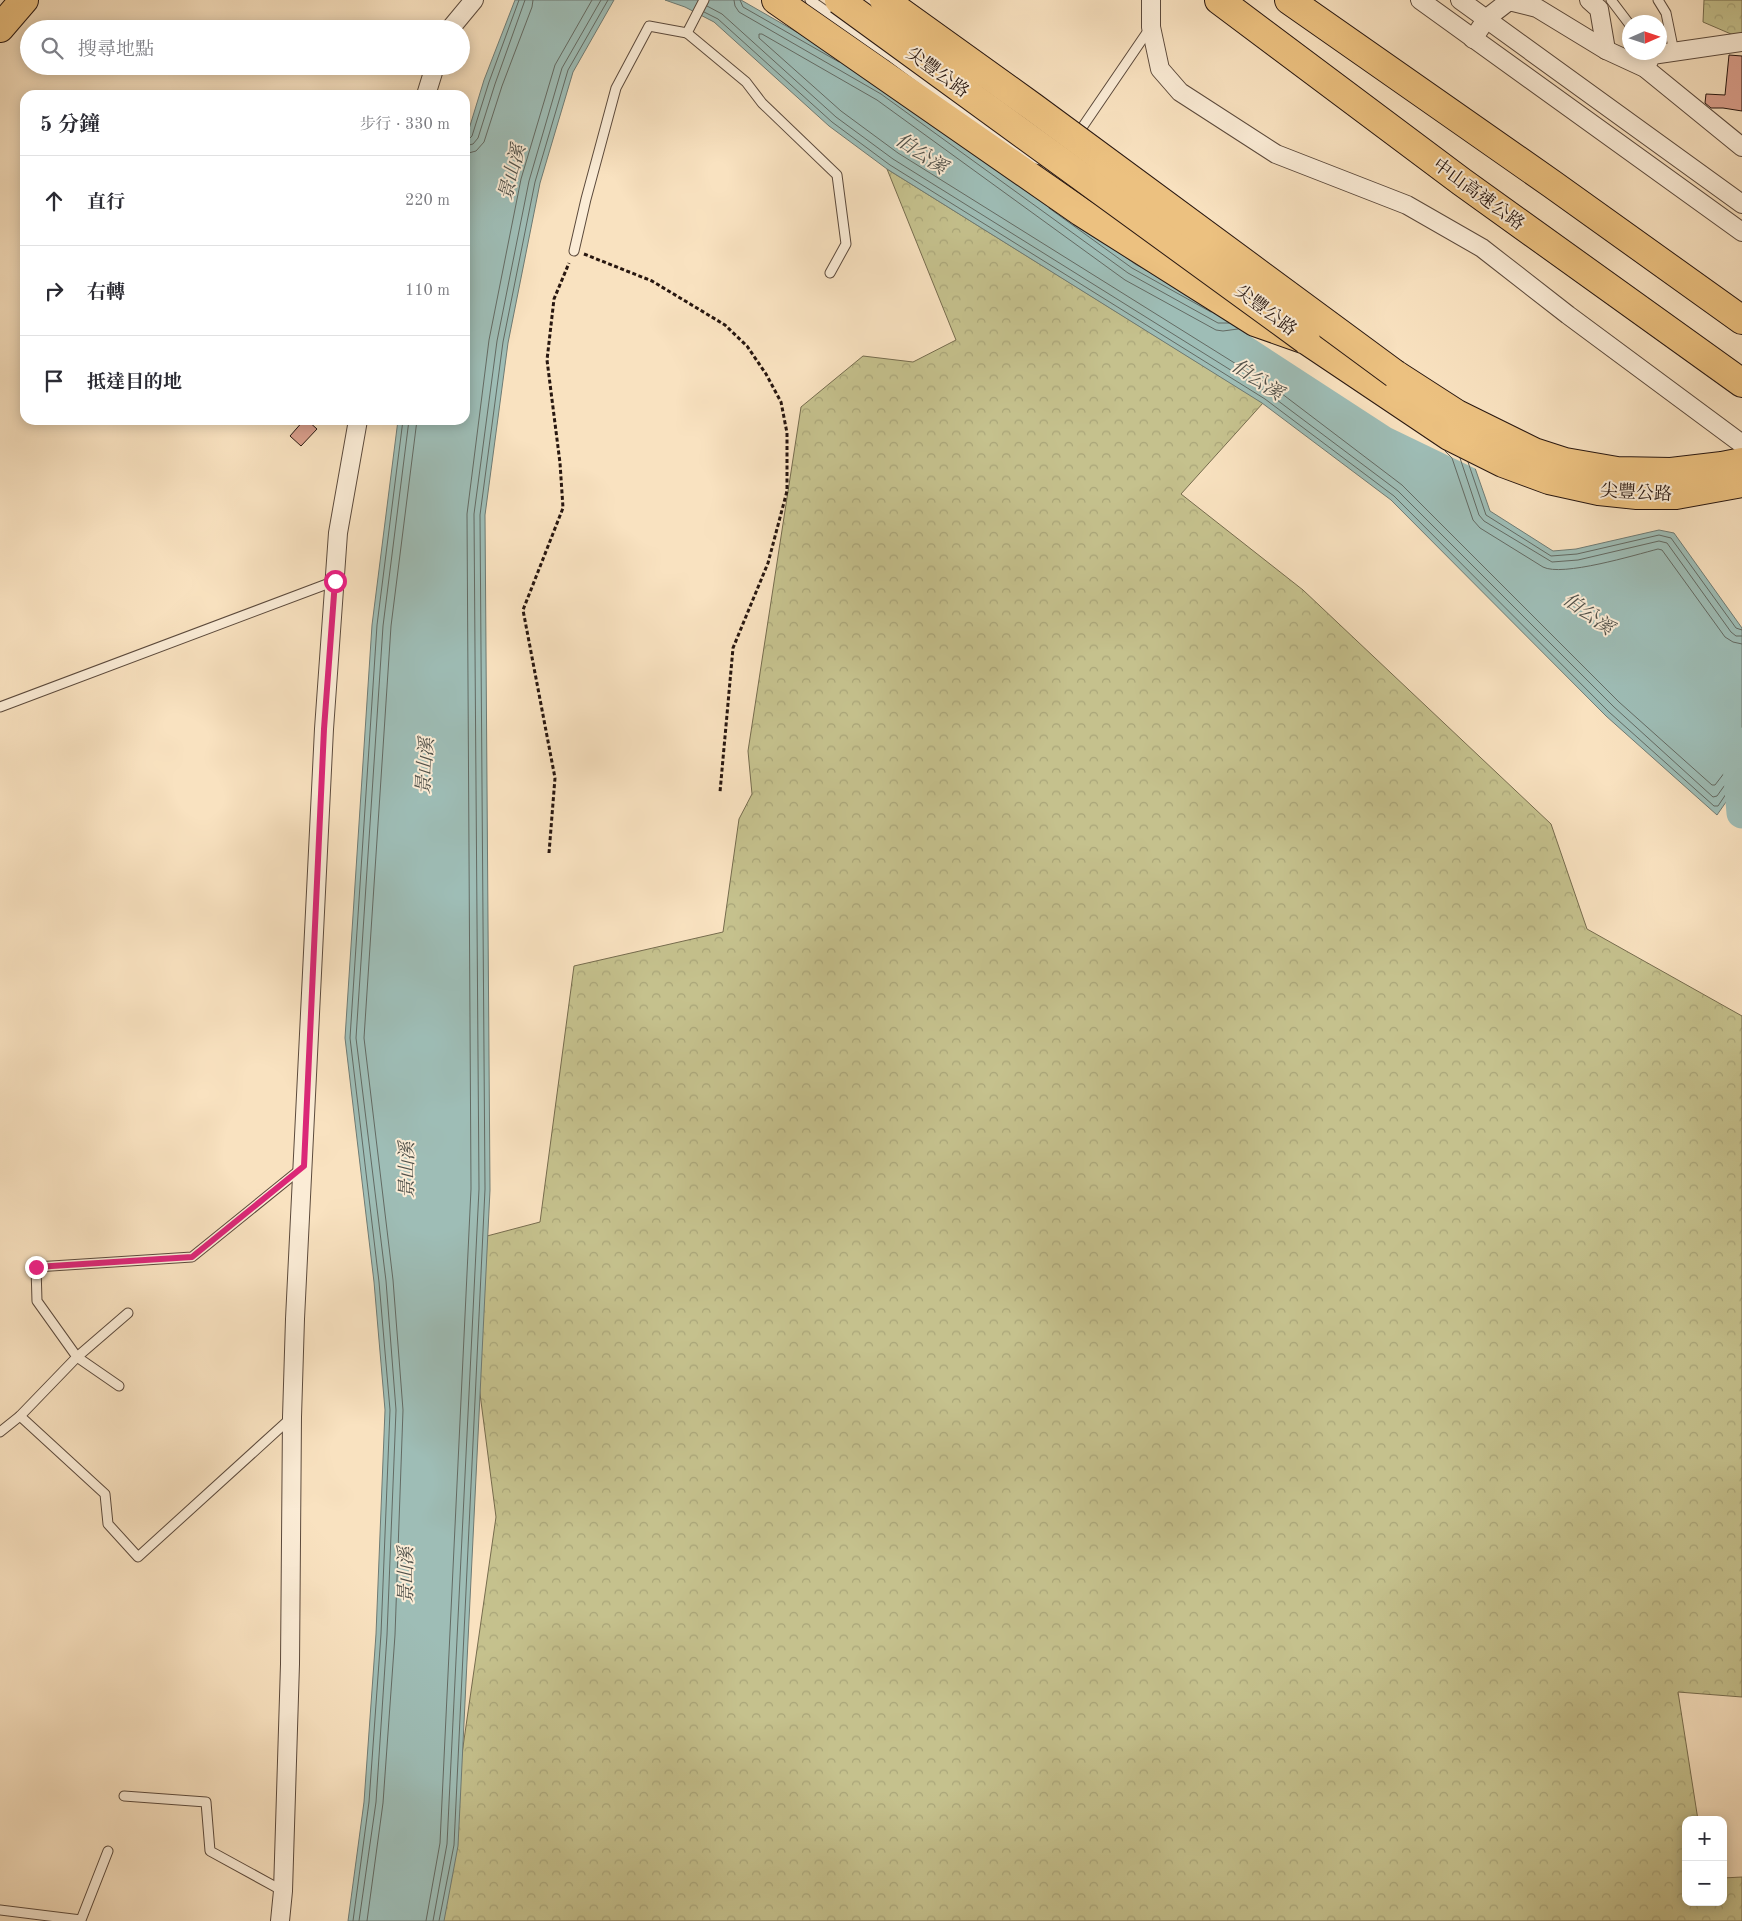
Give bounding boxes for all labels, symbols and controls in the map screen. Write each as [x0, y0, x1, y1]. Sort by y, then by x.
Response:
north arrow [1622, 15, 1667, 60]
search box [20, 20, 470, 75]
icon: search [38, 34, 66, 62]
text: 搜尋地點 [78, 41, 154, 60]
street label: 尖豐公路 [903, 43, 973, 101]
text: 5 分鐘 [40, 115, 100, 136]
text: 步行 · 330 m [360, 117, 450, 133]
water label: 伯公溪 [892, 129, 953, 180]
water label: 景山溪 [495, 140, 530, 203]
street label: 中山高速公路 [1429, 154, 1529, 234]
icon: ahead [40, 187, 68, 215]
text: 220 m [405, 193, 450, 209]
text: 直行 [87, 194, 125, 213]
icon: right [40, 277, 68, 305]
street label: 尖豐公路 [1231, 280, 1301, 340]
text: 110 m [405, 283, 450, 299]
text: 右轉 [87, 284, 125, 303]
water label: 伯公溪 [1228, 355, 1289, 406]
icon: arrive [40, 367, 68, 395]
text: 抵達目的地 [87, 374, 182, 393]
street label: 尖豐公路 [1600, 480, 1672, 504]
route start [324, 570, 347, 593]
water label: 伯公溪 [1559, 588, 1620, 641]
water label: 景山溪 [413, 735, 438, 795]
water label: 景山溪 [397, 1140, 418, 1199]
route end [25, 1256, 48, 1279]
water label: 景山溪 [396, 1545, 417, 1604]
map controls [1682, 1816, 1727, 1906]
button: + [1682, 1816, 1727, 1861]
button: − [1682, 1861, 1727, 1906]

